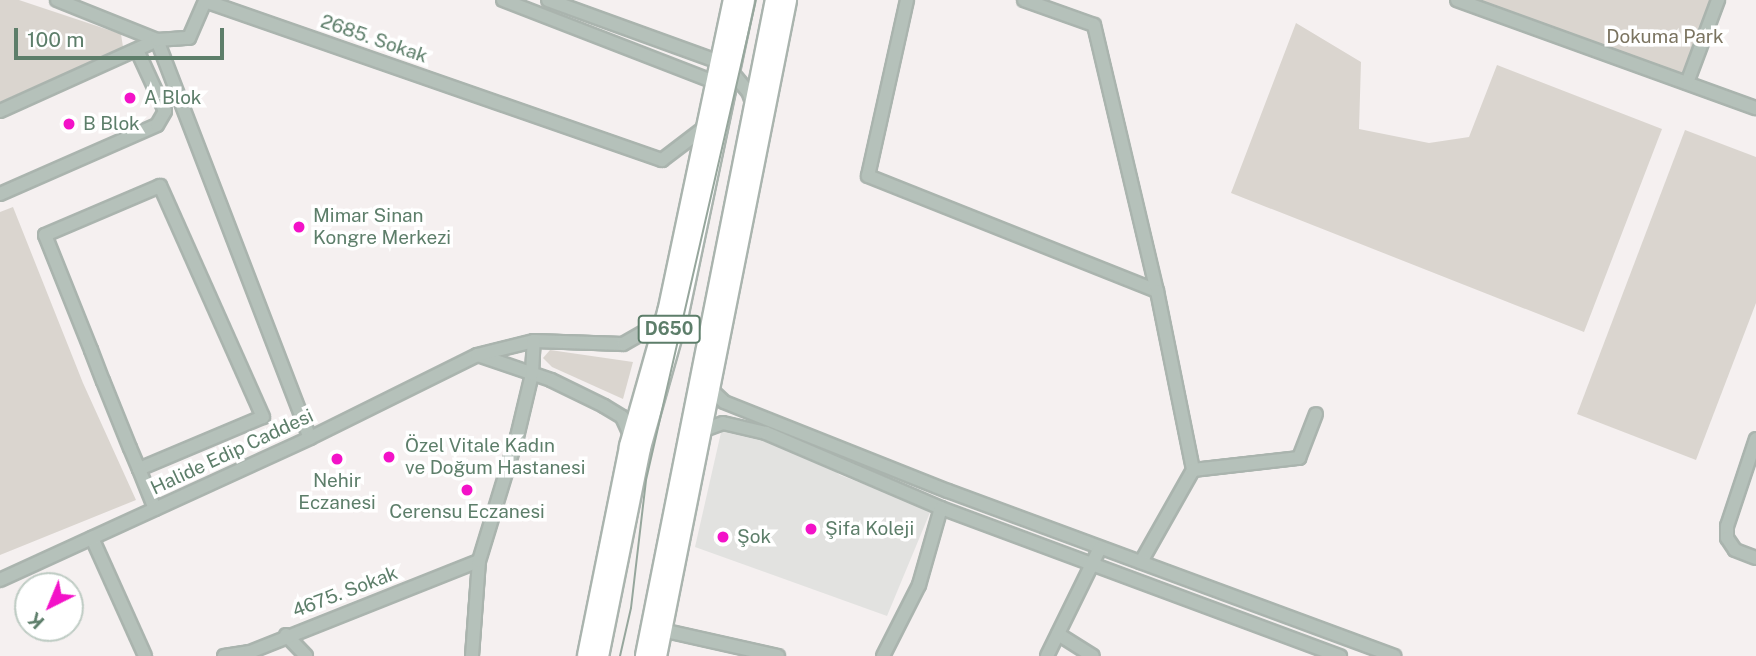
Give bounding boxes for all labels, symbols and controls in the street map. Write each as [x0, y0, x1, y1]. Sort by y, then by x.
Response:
street label: 2685. Sokak [318, 10, 430, 68]
scale bar [18, 14, 228, 58]
park label: Dokuma Park [1606, 26, 1724, 48]
text: 100 m [27, 27, 84, 52]
place label: A Blok [144, 87, 202, 109]
marker: A Blok [122, 90, 138, 106]
place label: B Blok [83, 113, 140, 135]
marker: B Blok [61, 116, 77, 132]
place label: Mimar Sinan Kongre Merkezi [313, 205, 451, 249]
marker: Mimar Sinan Kongre Merkezi [291, 219, 307, 235]
road number: D650 [638, 314, 700, 344]
street label: Halide Edip Caddesi [147, 404, 317, 500]
place label: Özel Vitale Kadın ve Doğum Hastanesi [405, 435, 585, 479]
marker: Özel Vitale Kadın ve Doğum Hastanesi [379, 447, 399, 467]
marker: Nehir Eczanesi [329, 451, 345, 467]
place label: Nehir Eczanesi [298, 470, 376, 514]
marker: Cerensu Eczanesi [459, 482, 475, 498]
place label: Cerensu Eczanesi [389, 501, 545, 523]
place label: Şifa Koleji [825, 518, 914, 540]
marker: Şifa Koleji [803, 521, 819, 537]
place label: Şok [737, 526, 771, 548]
marker: Şok [715, 529, 731, 545]
street label: 4675. Sokak [289, 561, 401, 623]
north arrow [14, 572, 84, 642]
text: K [24, 608, 49, 634]

